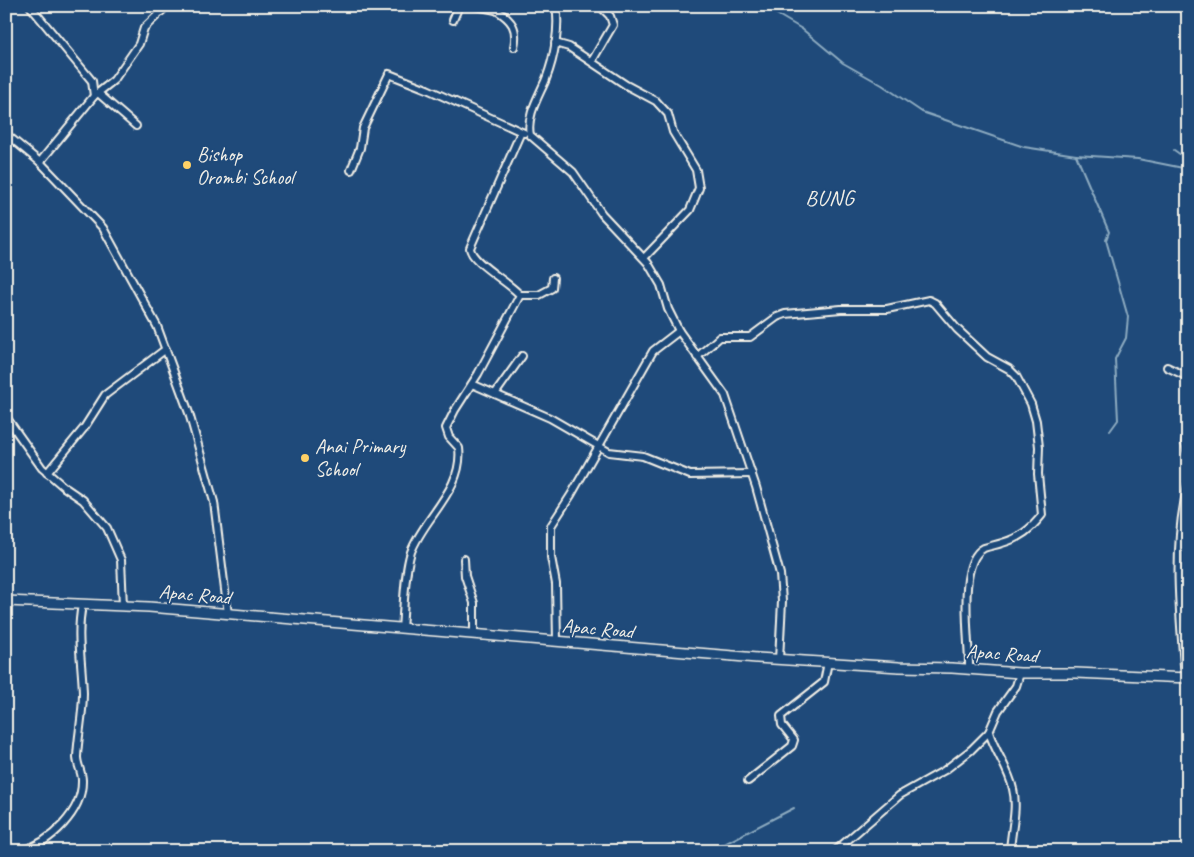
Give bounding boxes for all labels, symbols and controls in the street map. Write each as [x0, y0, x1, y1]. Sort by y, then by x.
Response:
place label: Bishop Orombi School [197, 142, 297, 190]
marker: Bishop Orombi School [181, 159, 193, 171]
district label: BUNG [805, 184, 856, 212]
place label: Anai Primary School [315, 434, 407, 482]
marker: Anai Primary School [299, 452, 311, 464]
street label: Apac Road [158, 579, 235, 610]
street label: Apac Road [561, 613, 638, 644]
street label: Apac Road [965, 639, 1042, 669]

